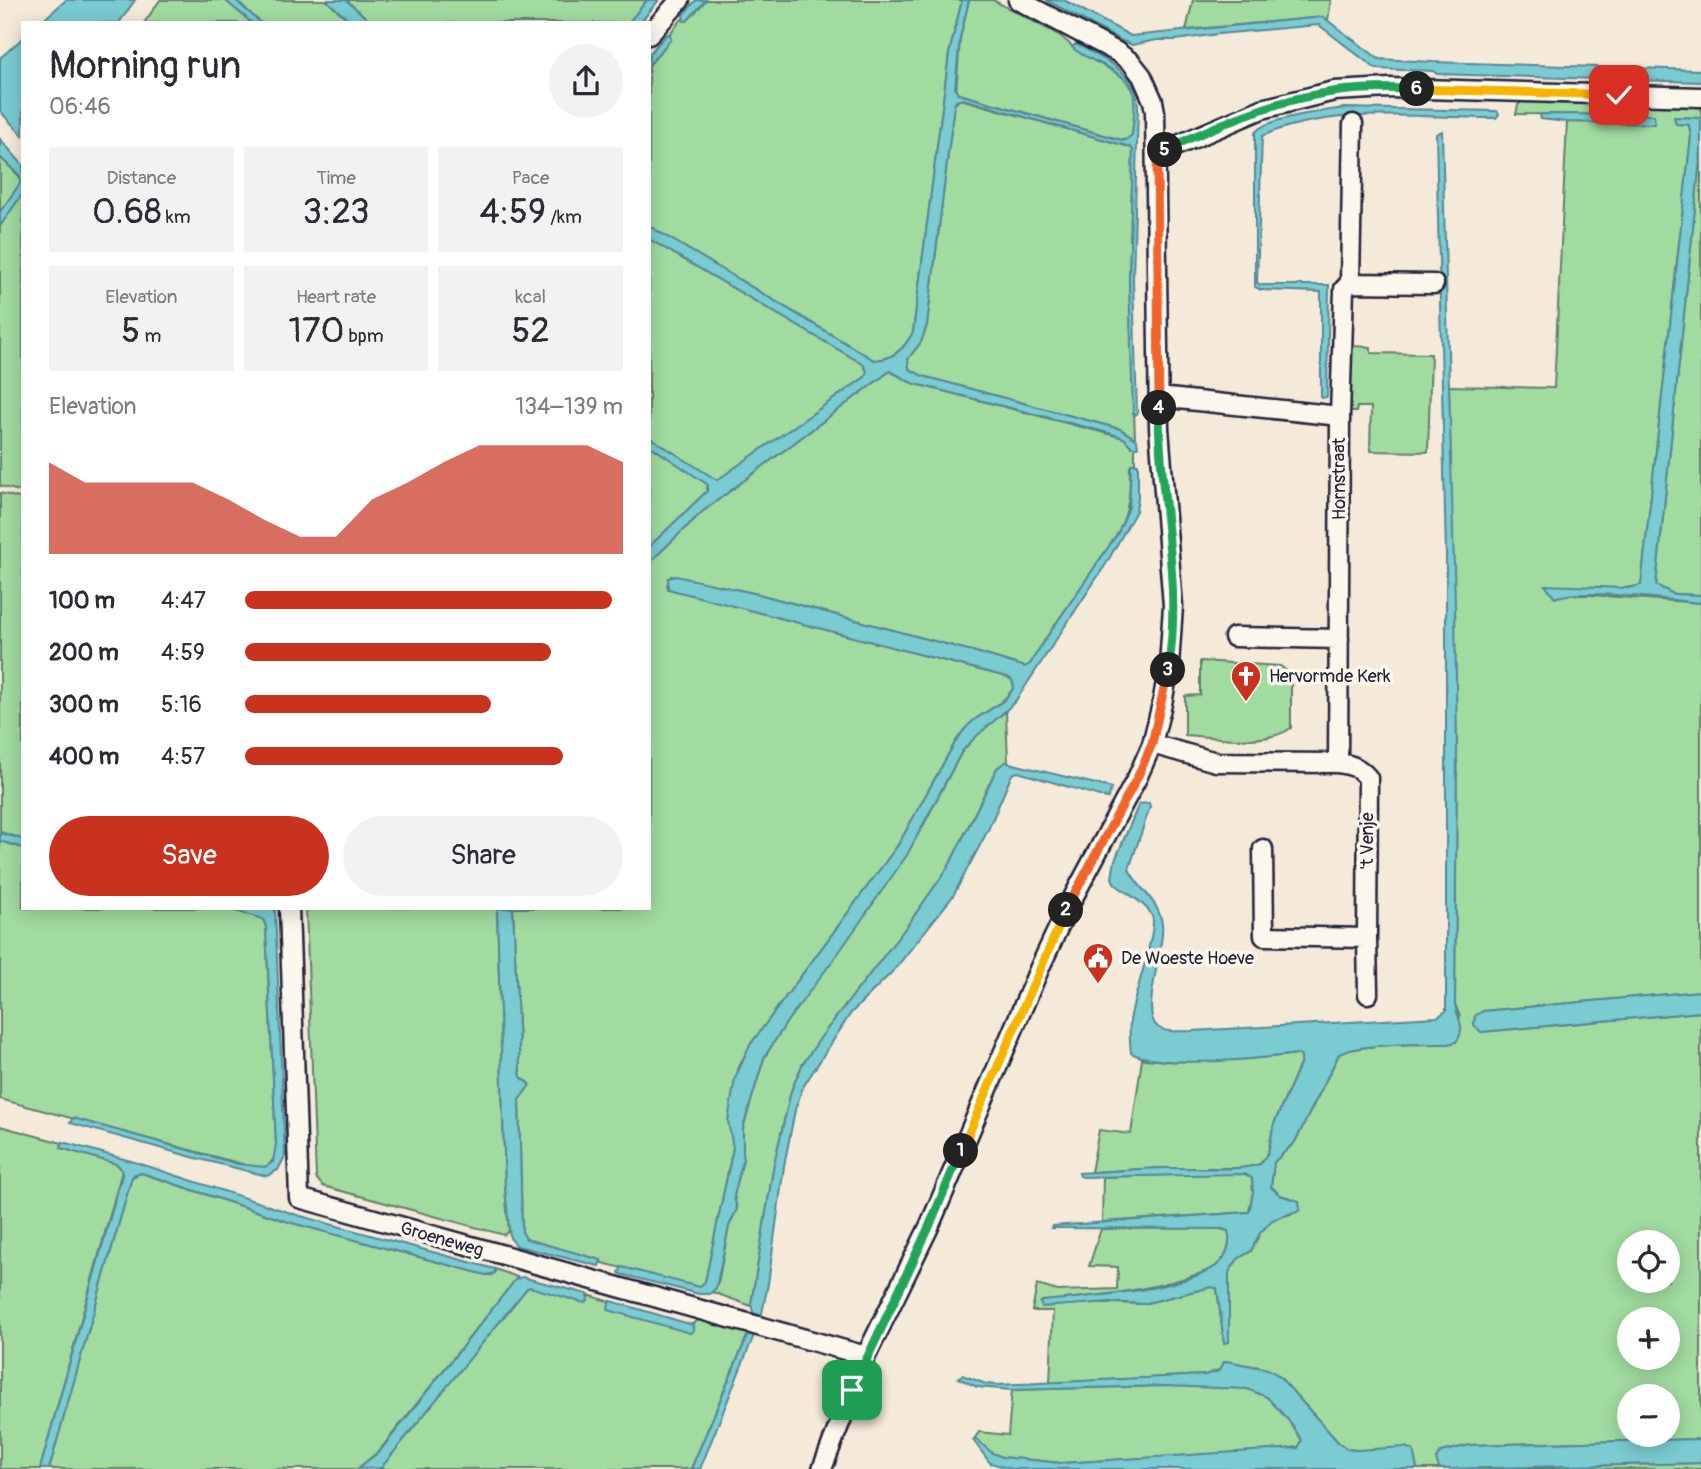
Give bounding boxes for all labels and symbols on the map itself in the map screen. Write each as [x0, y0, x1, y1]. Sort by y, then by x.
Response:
pin [1589, 65, 1649, 125]
pin: 6 [1400, 72, 1434, 106]
pin: 5 [1148, 132, 1182, 168]
pin: 4 [1142, 390, 1176, 426]
street label: Hornstraat [1328, 437, 1351, 520]
pin: 3 [1150, 652, 1186, 688]
church icon: Hervormde Kerk [1229, 659, 1263, 703]
place label: Hervormde Kerk [1269, 665, 1391, 688]
street label: 't Venje [1356, 812, 1379, 870]
pin: 2 [1048, 892, 1084, 928]
public building icon: De Woeste Hoeve [1081, 941, 1115, 985]
place label: De Woeste Hoeve [1121, 947, 1254, 970]
pin: 1 [944, 1134, 978, 1168]
street label: Groeneweg [398, 1217, 486, 1262]
pin [822, 1360, 882, 1420]

